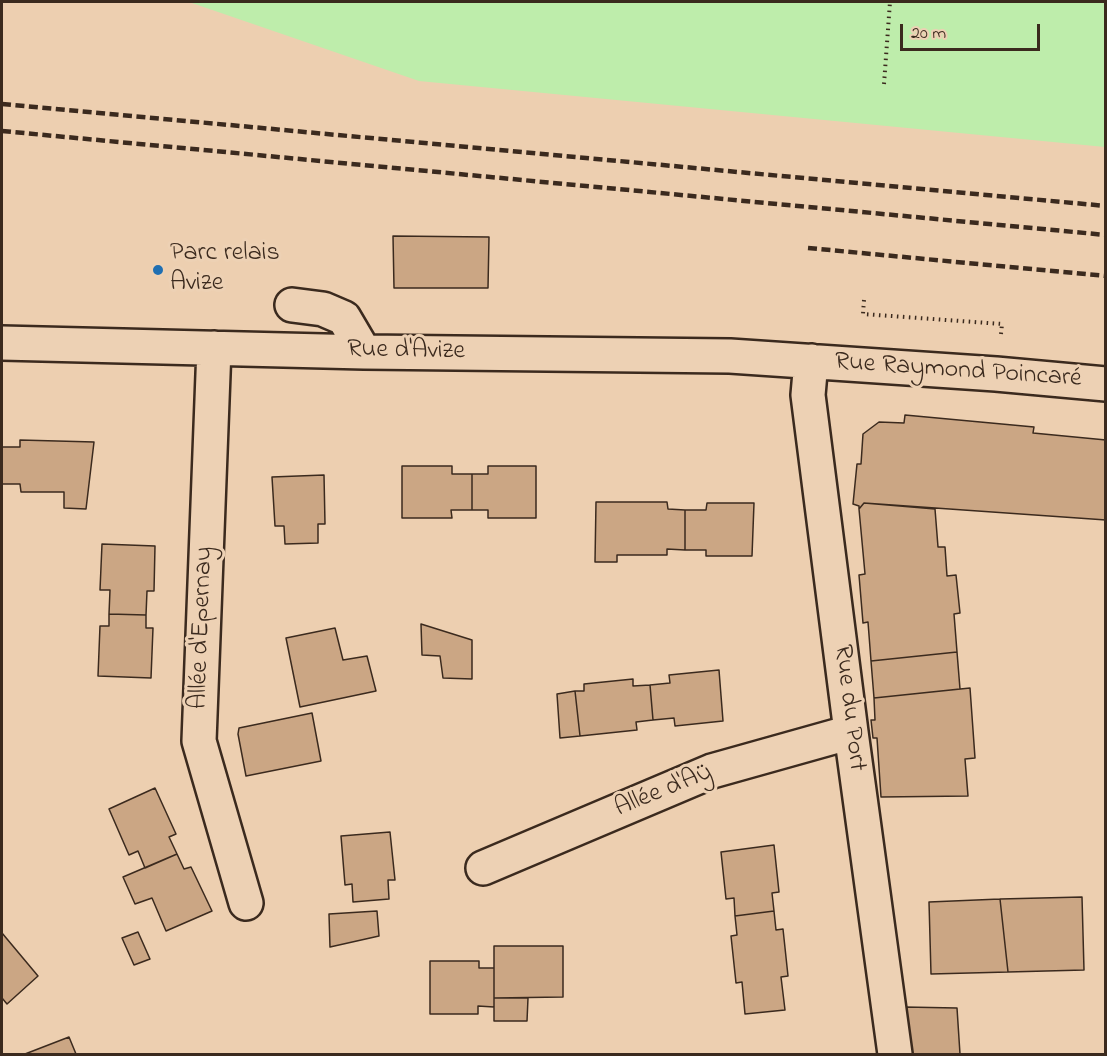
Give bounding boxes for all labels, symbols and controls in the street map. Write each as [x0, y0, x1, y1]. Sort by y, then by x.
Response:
scale bar [903, 12, 1042, 50]
text: 20 m [911, 21, 946, 47]
place label: Parc relais Avize [170, 239, 280, 300]
marker: Parc relais Avize [151, 263, 165, 277]
street label: Rue d'Avize [347, 335, 465, 369]
street label: Rue Raymond Poincaré [833, 348, 1083, 396]
street label: Allée d'Epernay [185, 546, 221, 710]
street label: Rue du Port [825, 643, 871, 773]
street label: Allée d'Aÿ [611, 758, 717, 826]

